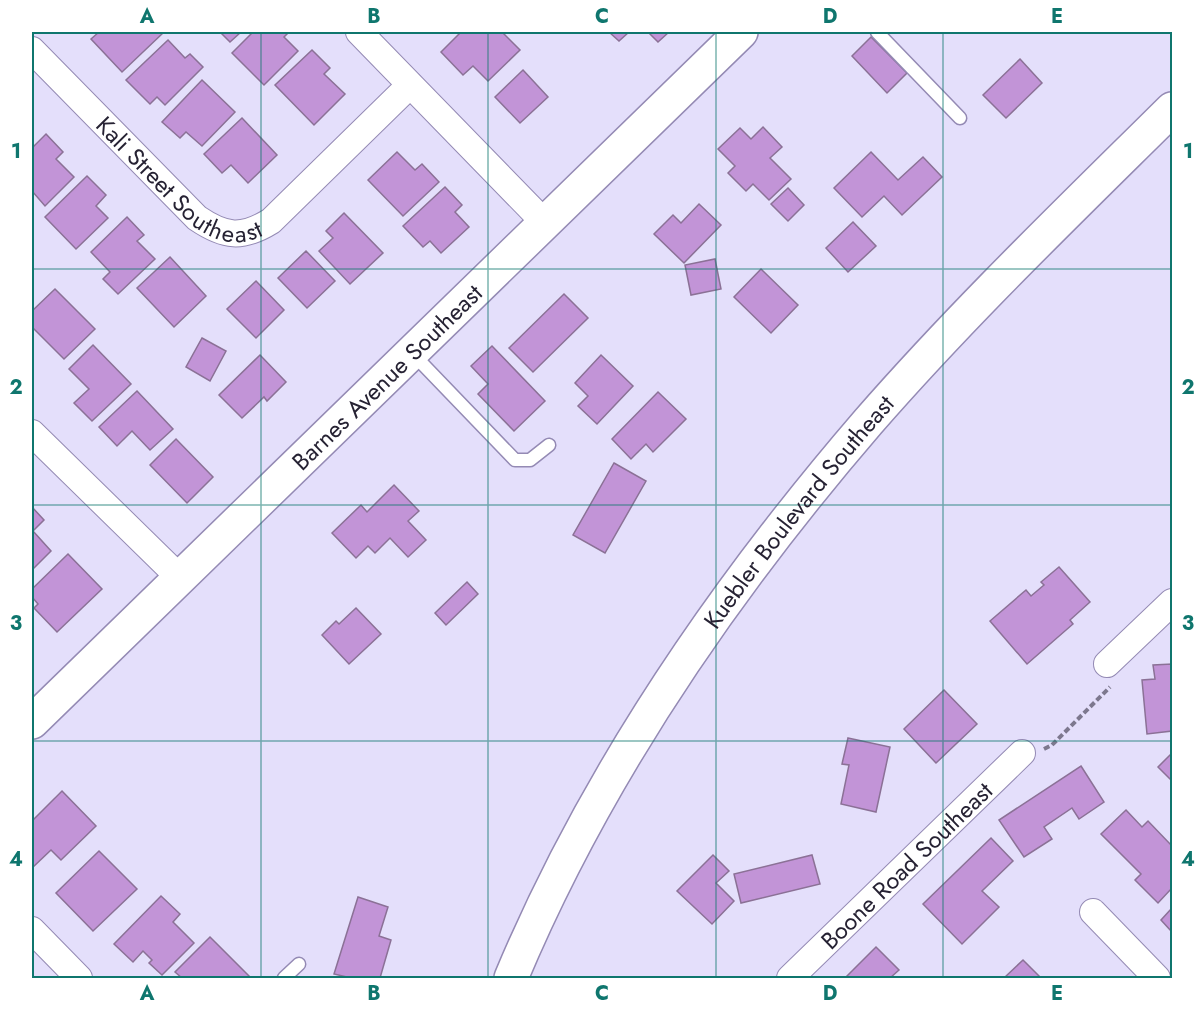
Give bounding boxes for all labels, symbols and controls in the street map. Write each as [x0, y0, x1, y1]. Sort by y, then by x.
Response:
text: A [139, 2, 155, 31]
text: B [367, 2, 381, 31]
text: C [595, 2, 609, 31]
text: D [823, 2, 837, 31]
text: E [1051, 2, 1063, 31]
street label: Kali Street Southeast [88, 108, 268, 251]
text: 1 [11, 137, 21, 166]
text: 1 [1183, 137, 1193, 166]
street label: Barnes Avenue Southeast [284, 276, 490, 478]
text: 2 [9, 373, 23, 402]
text: 2 [1181, 373, 1195, 402]
street label: Kuebler Boulevard Southeast [695, 387, 902, 635]
text: 3 [10, 609, 22, 638]
text: 3 [1182, 609, 1194, 638]
street label: Boone Road Southeast [812, 773, 1000, 957]
text: 4 [9, 845, 23, 874]
text: 4 [1181, 845, 1195, 874]
text: A [139, 979, 155, 1008]
text: B [367, 979, 381, 1008]
text: C [595, 979, 609, 1008]
text: D [823, 979, 837, 1008]
text: E [1051, 979, 1063, 1008]

